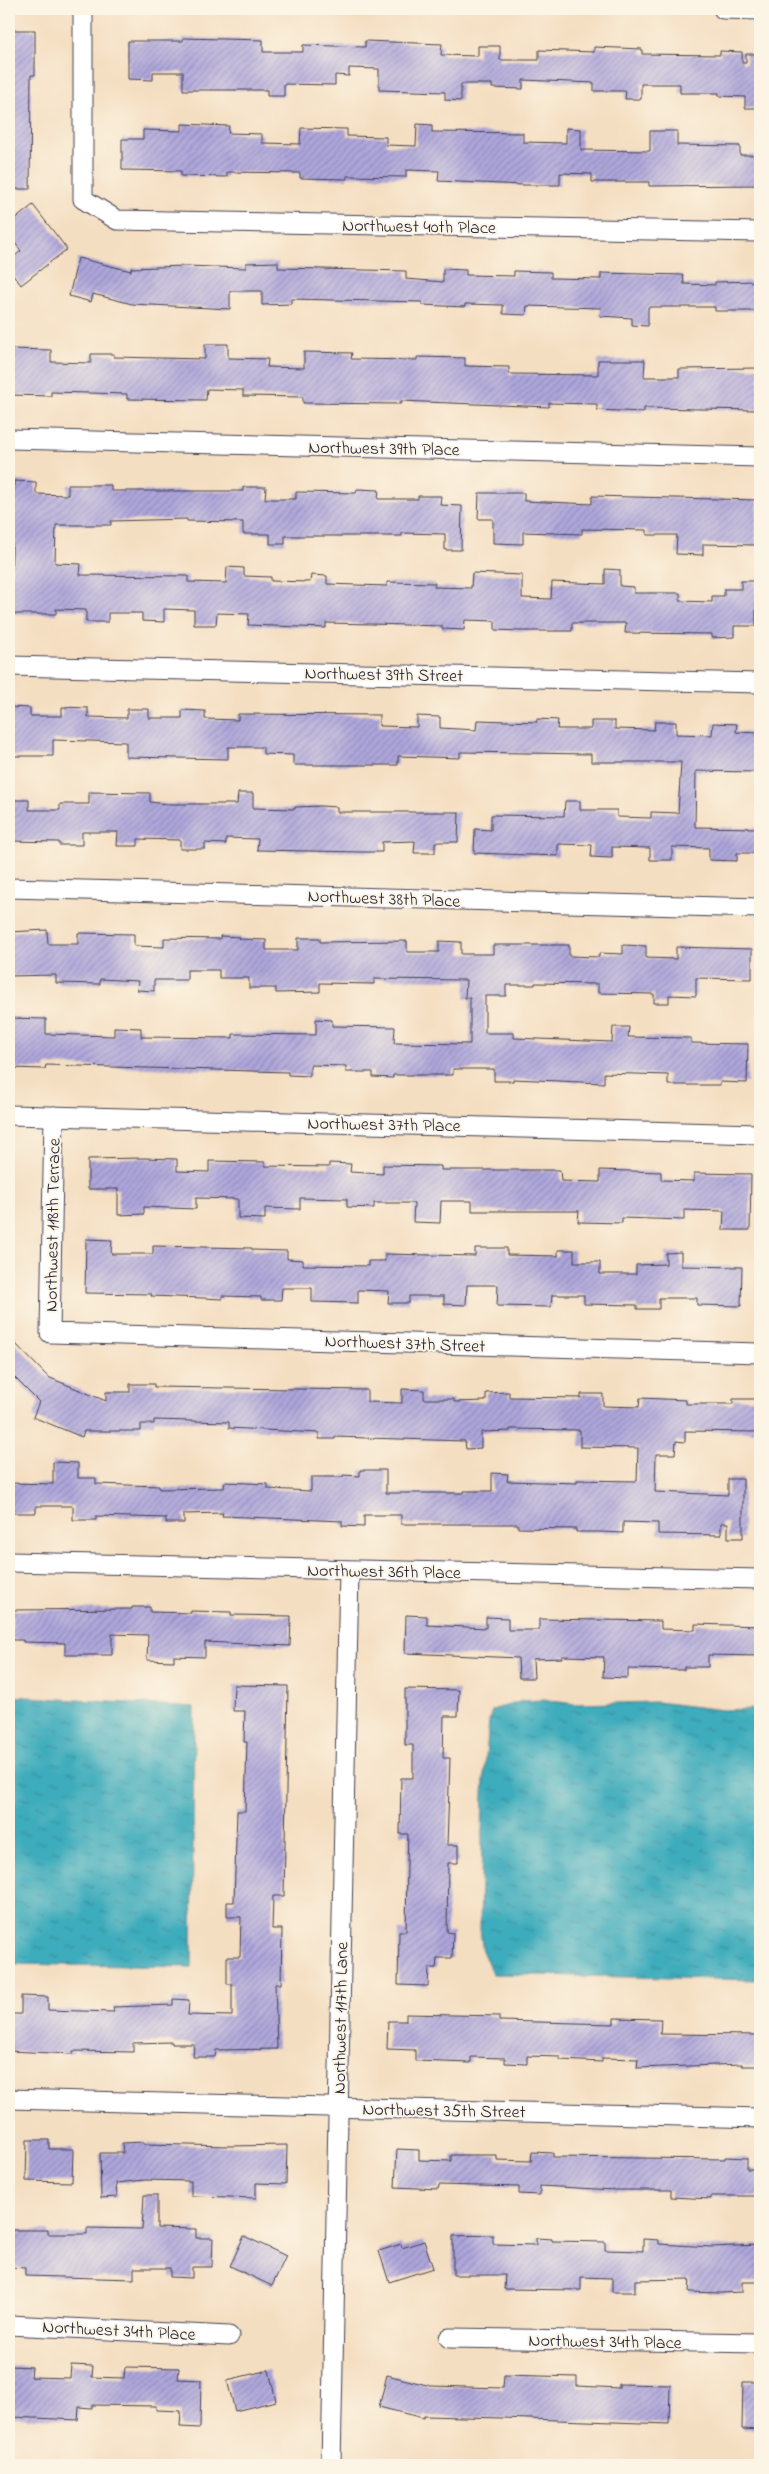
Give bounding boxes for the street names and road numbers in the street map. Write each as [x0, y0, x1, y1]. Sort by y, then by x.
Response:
street label: Northwest 40th Place [342, 214, 497, 242]
street label: Northwest 39th Place [308, 436, 461, 464]
street label: Northwest 39th Street [304, 662, 463, 690]
street label: Northwest 38th Place [307, 884, 462, 916]
street label: Northwest 37th Place [307, 1112, 462, 1140]
street label: Northwest 118th Terrace [39, 1137, 69, 1312]
street label: Northwest 37th Street [324, 1329, 486, 1361]
street label: Northwest 36th Place [307, 1559, 462, 1587]
street label: Northwest 117th Lane [328, 1941, 356, 2095]
street label: Northwest 35th Street [362, 2098, 526, 2126]
street label: Northwest 34th Place [42, 2315, 197, 2349]
street label: Northwest 34th Place [528, 2329, 683, 2357]

